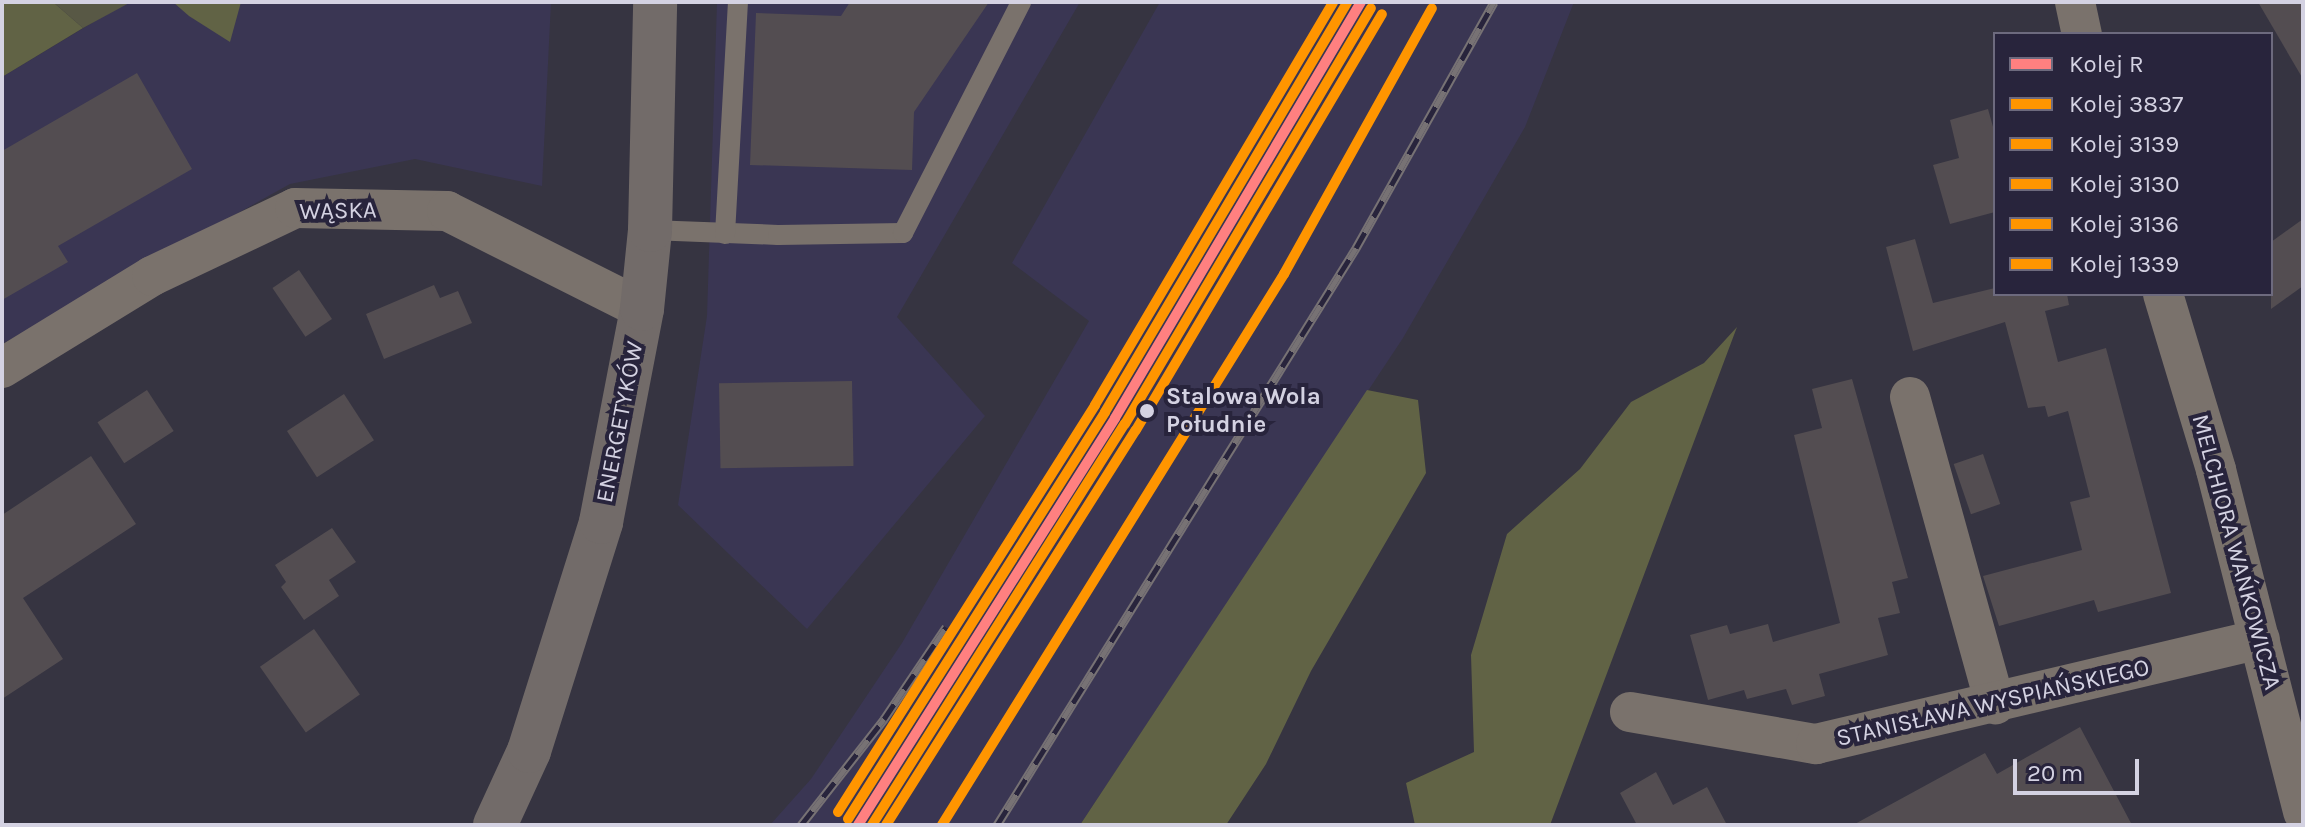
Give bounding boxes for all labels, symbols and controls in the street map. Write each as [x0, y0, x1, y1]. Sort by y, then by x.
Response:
legend [1993, 32, 2273, 296]
text: Kolej R [2069, 50, 2144, 78]
text: Kolej 3837 [2069, 90, 2183, 118]
text: Kolej 3139 [2069, 130, 2179, 158]
text: Kolej 3130 [2069, 170, 2180, 198]
street label: WĄSKA [299, 196, 377, 226]
text: Kolej 3136 [2069, 210, 2179, 238]
text: Kolej 1339 [2069, 250, 2179, 278]
street label: ENERGETYKÓW [590, 339, 650, 505]
place label: Stalowa Wola Południe [1166, 383, 1321, 439]
marker: Stalowa Wola Południe [1135, 399, 1159, 423]
street label: MELCHIORA WAŃKOWICZA [2185, 411, 2287, 693]
street label: STANISŁAWA WYSPIAŃSKIEGO [1834, 653, 2152, 753]
scale bar [2017, 743, 2143, 793]
text: 20 m [2027, 759, 2083, 787]

